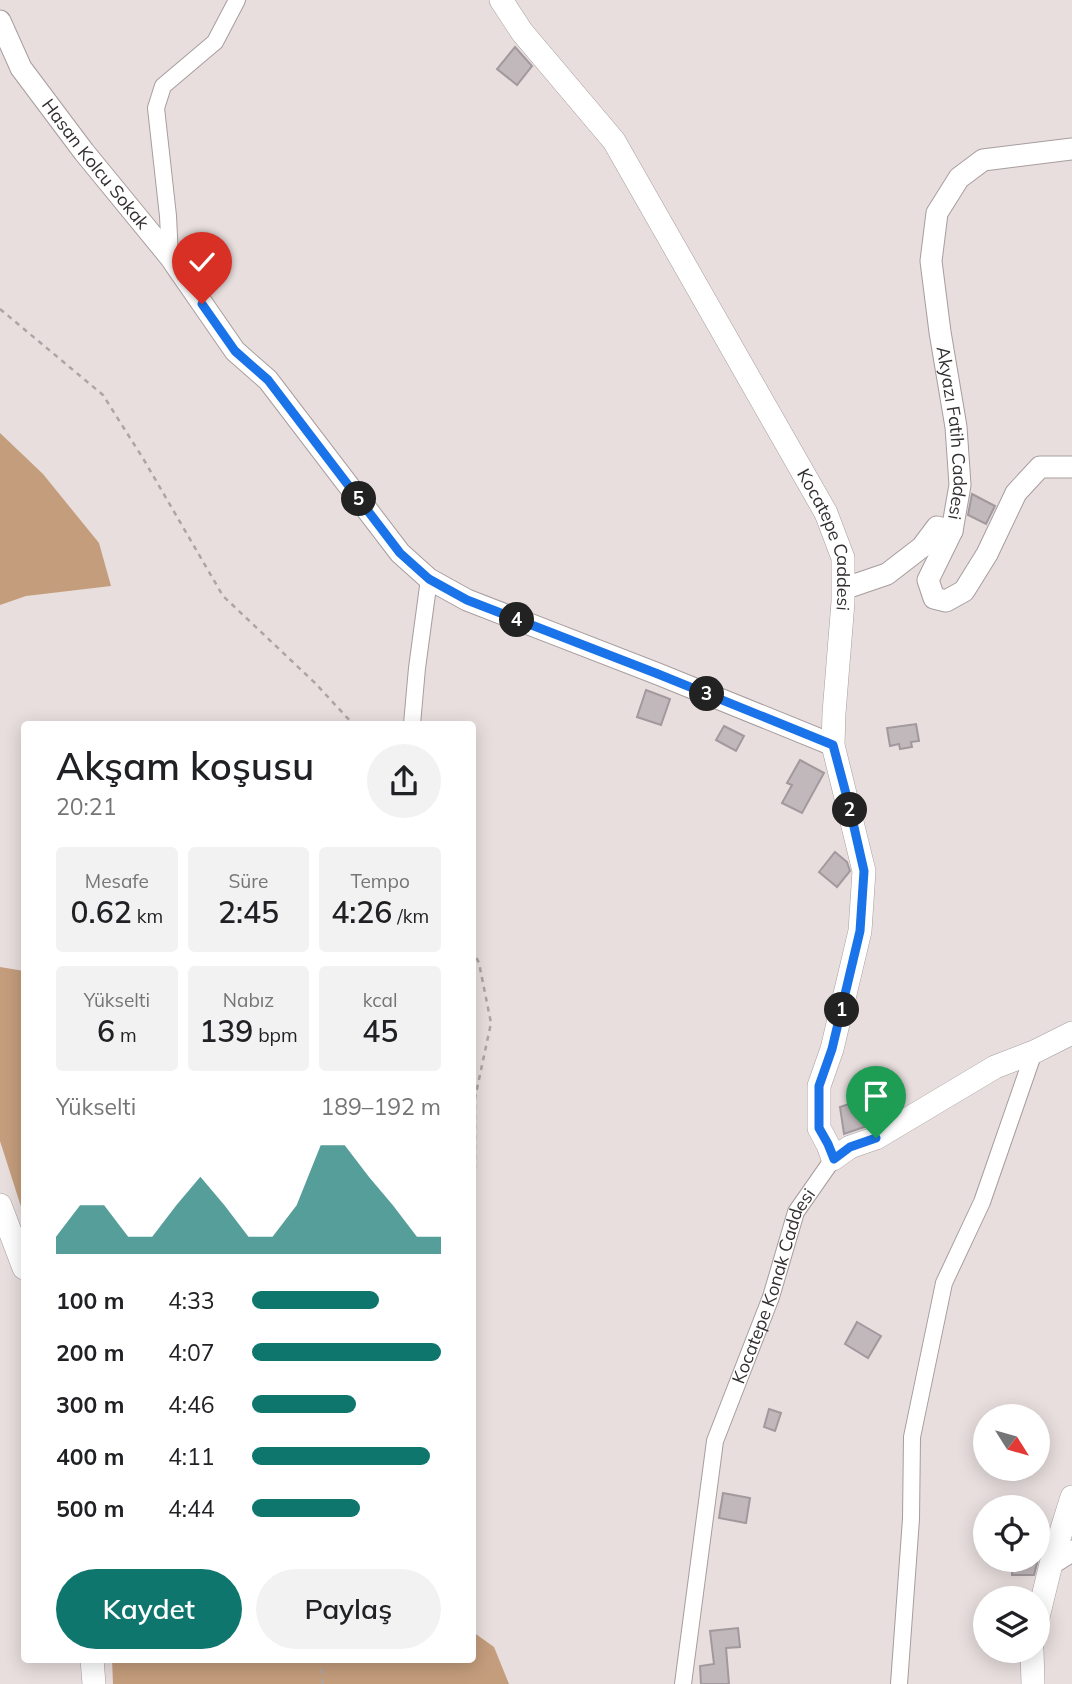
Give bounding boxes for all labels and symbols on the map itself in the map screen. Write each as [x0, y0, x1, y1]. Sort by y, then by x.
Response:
street label: Hasan Kolcu Sokak [37, 94, 155, 234]
pin [172, 232, 232, 304]
street label: Akyazı Fatih Caddesi [932, 344, 972, 522]
street label: Kocatepe Caddesi [792, 464, 855, 612]
pin: 5 [342, 482, 376, 516]
pin: 4 [500, 602, 534, 638]
pin: 3 [690, 676, 724, 712]
pin: 2 [832, 792, 868, 828]
pin: 1 [824, 992, 860, 1028]
pin [846, 1066, 906, 1138]
street label: Kocatepe Konak Caddesi [726, 1184, 820, 1387]
north arrow [973, 1404, 1050, 1480]

